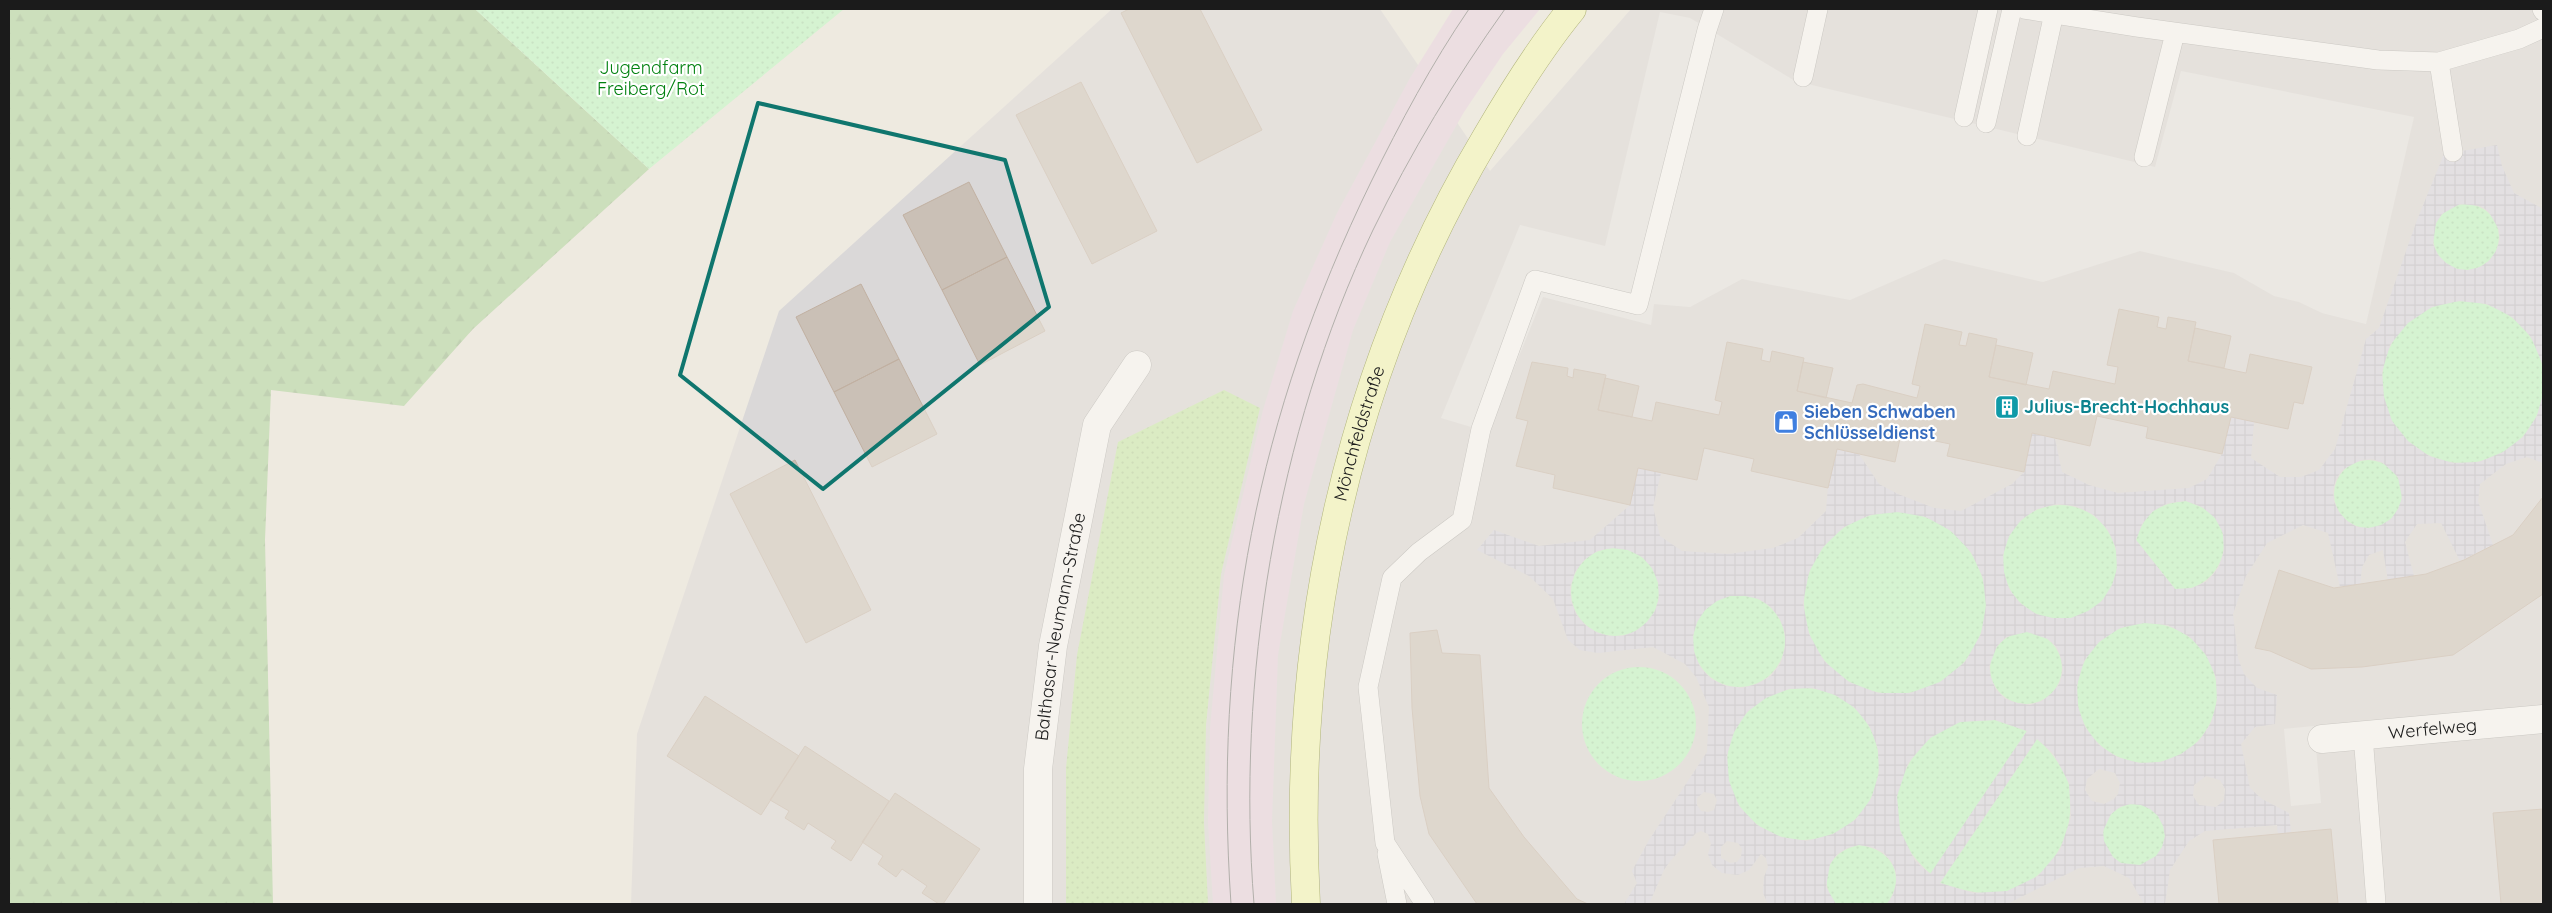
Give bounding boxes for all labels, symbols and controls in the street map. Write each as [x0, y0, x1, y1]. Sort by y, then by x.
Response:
park label: Jugendfarm Freiberg/Rot [597, 56, 705, 100]
street label: Mönchfeldstraße [1328, 363, 1390, 503]
building icon: Julius-Brecht-Hochhaus [1994, 394, 2020, 420]
place label: Julius-Brecht-Hochhaus [2024, 395, 2230, 418]
place label: Sieben Schwaben Schlüsseldienst [1804, 400, 1956, 444]
shop icon: Sieben Schwaben Schlüsseldienst [1773, 409, 1799, 435]
street label: Balthasar-Neumann-Straße [1030, 511, 1090, 742]
street label: Werfelweg [2387, 713, 2478, 744]

